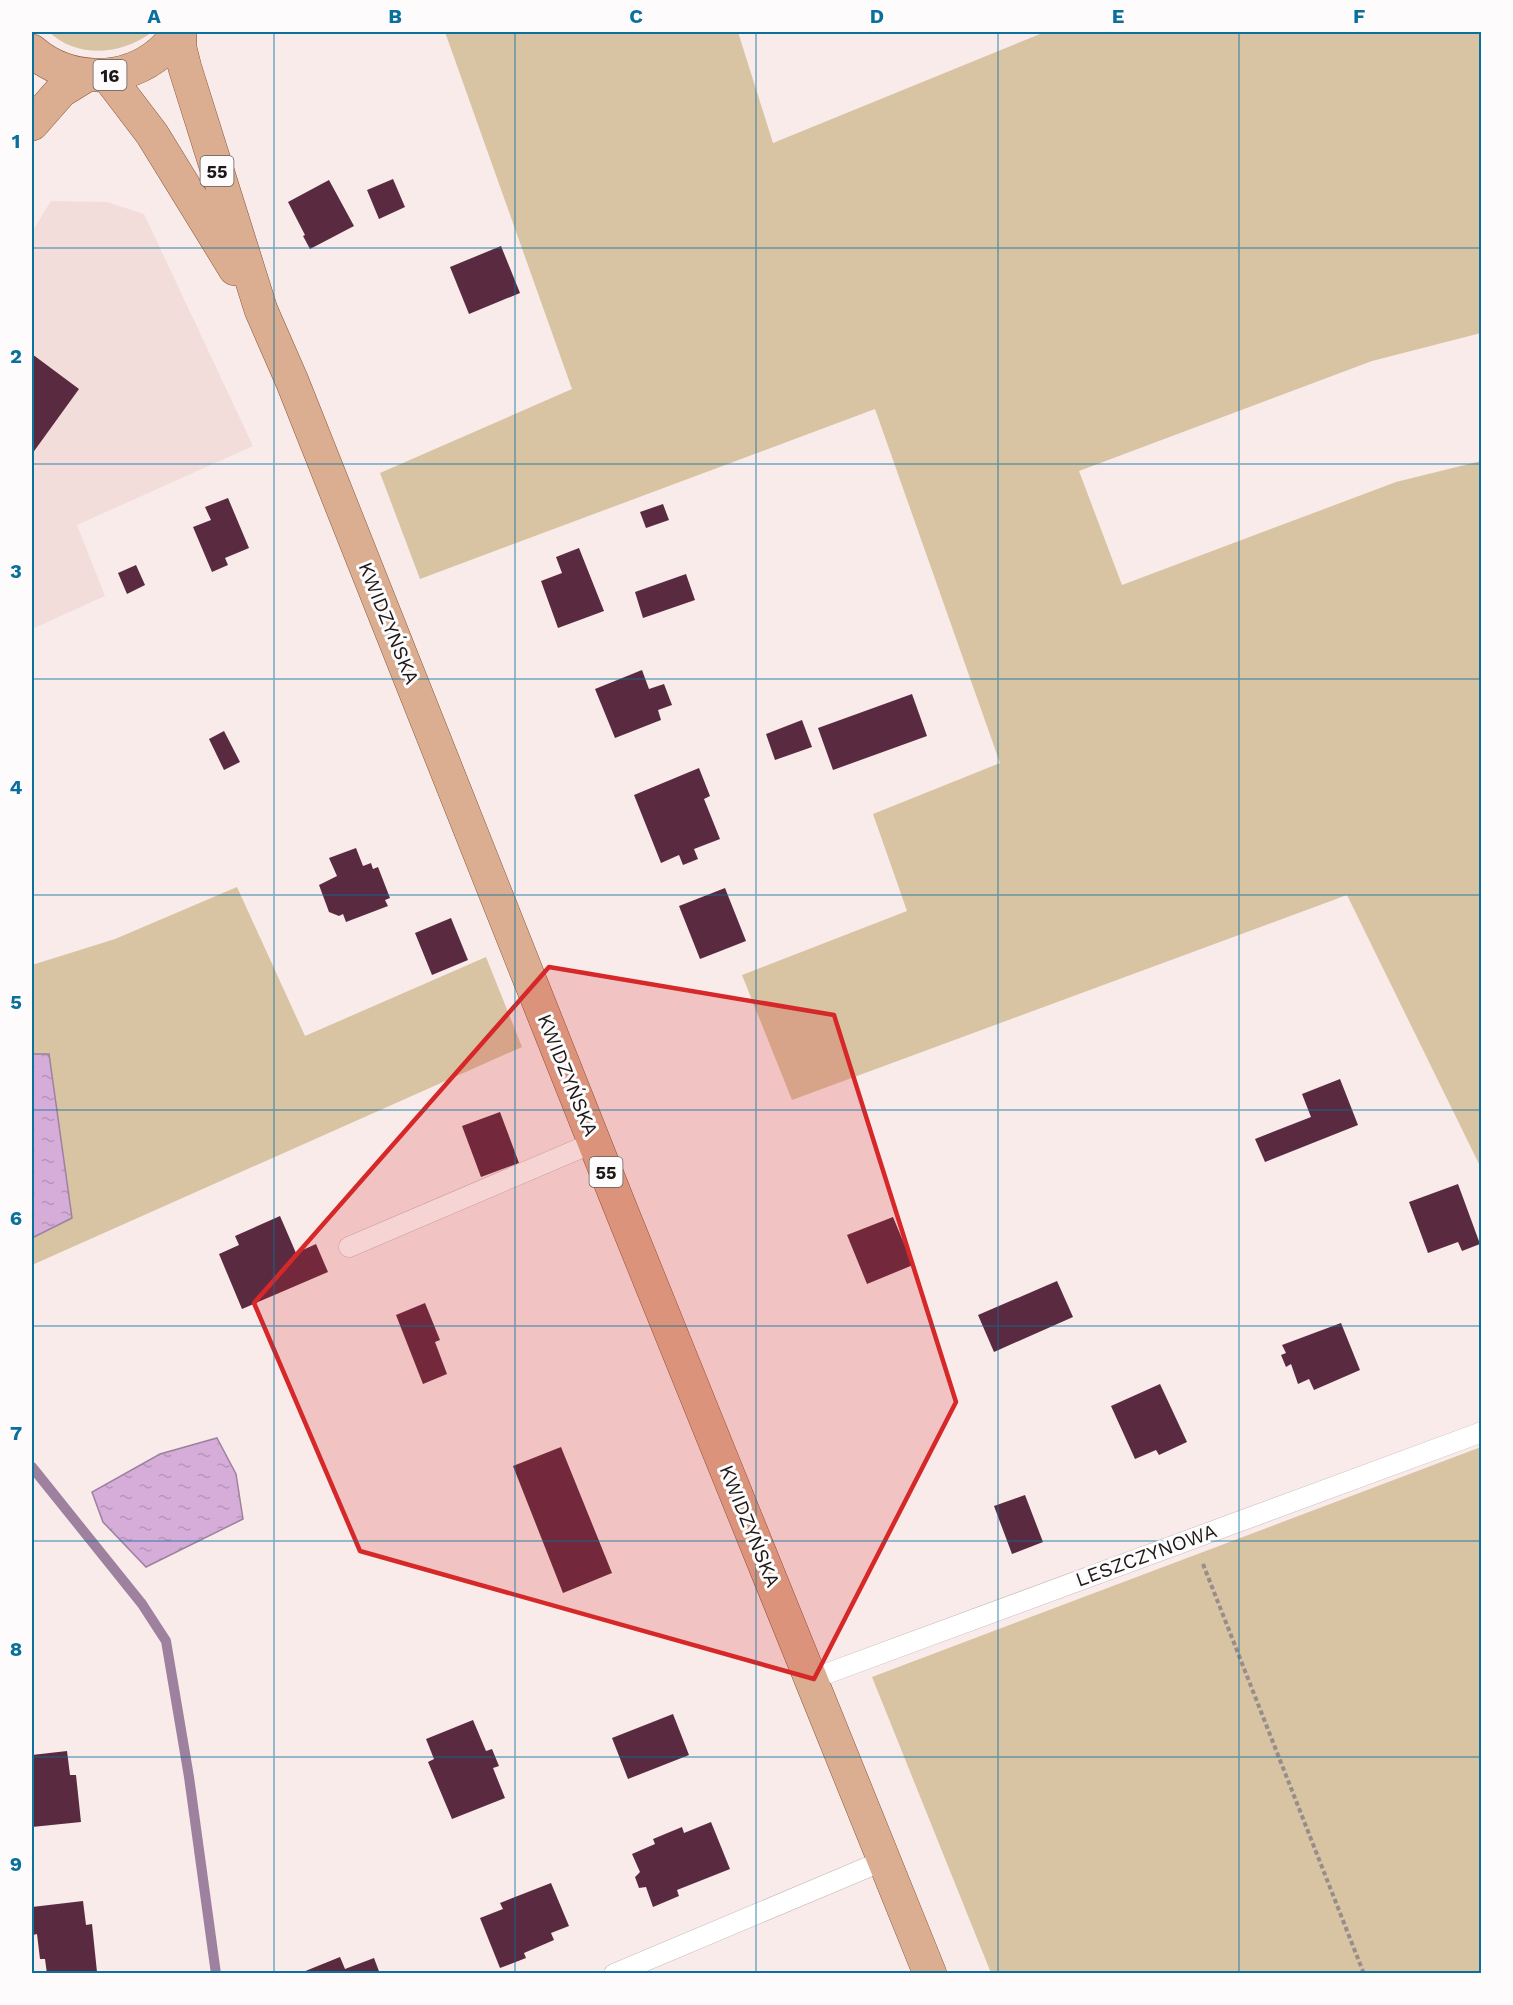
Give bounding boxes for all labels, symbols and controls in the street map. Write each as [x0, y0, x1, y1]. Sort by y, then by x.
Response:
text: A [147, 4, 161, 28]
text: B [388, 4, 402, 28]
text: C [629, 4, 643, 28]
text: D [870, 4, 884, 28]
text: E [1112, 4, 1124, 28]
text: F [1353, 4, 1365, 28]
road number: 16 [94, 60, 126, 90]
text: 1 [12, 129, 20, 153]
road number: 55 [200, 156, 234, 186]
text: 2 [10, 344, 22, 368]
street label: KWIDZYŃSKA [354, 558, 424, 688]
text: 3 [10, 559, 22, 583]
text: 4 [10, 775, 23, 799]
text: 5 [10, 990, 22, 1014]
street label: KWIDZYŃSKA [533, 1010, 603, 1140]
road number: 55 [590, 1157, 622, 1187]
text: 6 [10, 1206, 22, 1230]
text: 7 [10, 1421, 22, 1445]
street label: KWIDZYŃSKA [715, 1461, 785, 1591]
street label: LESZCZYNOWA [1072, 1518, 1220, 1592]
text: 8 [10, 1637, 22, 1661]
text: 9 [10, 1852, 22, 1876]

